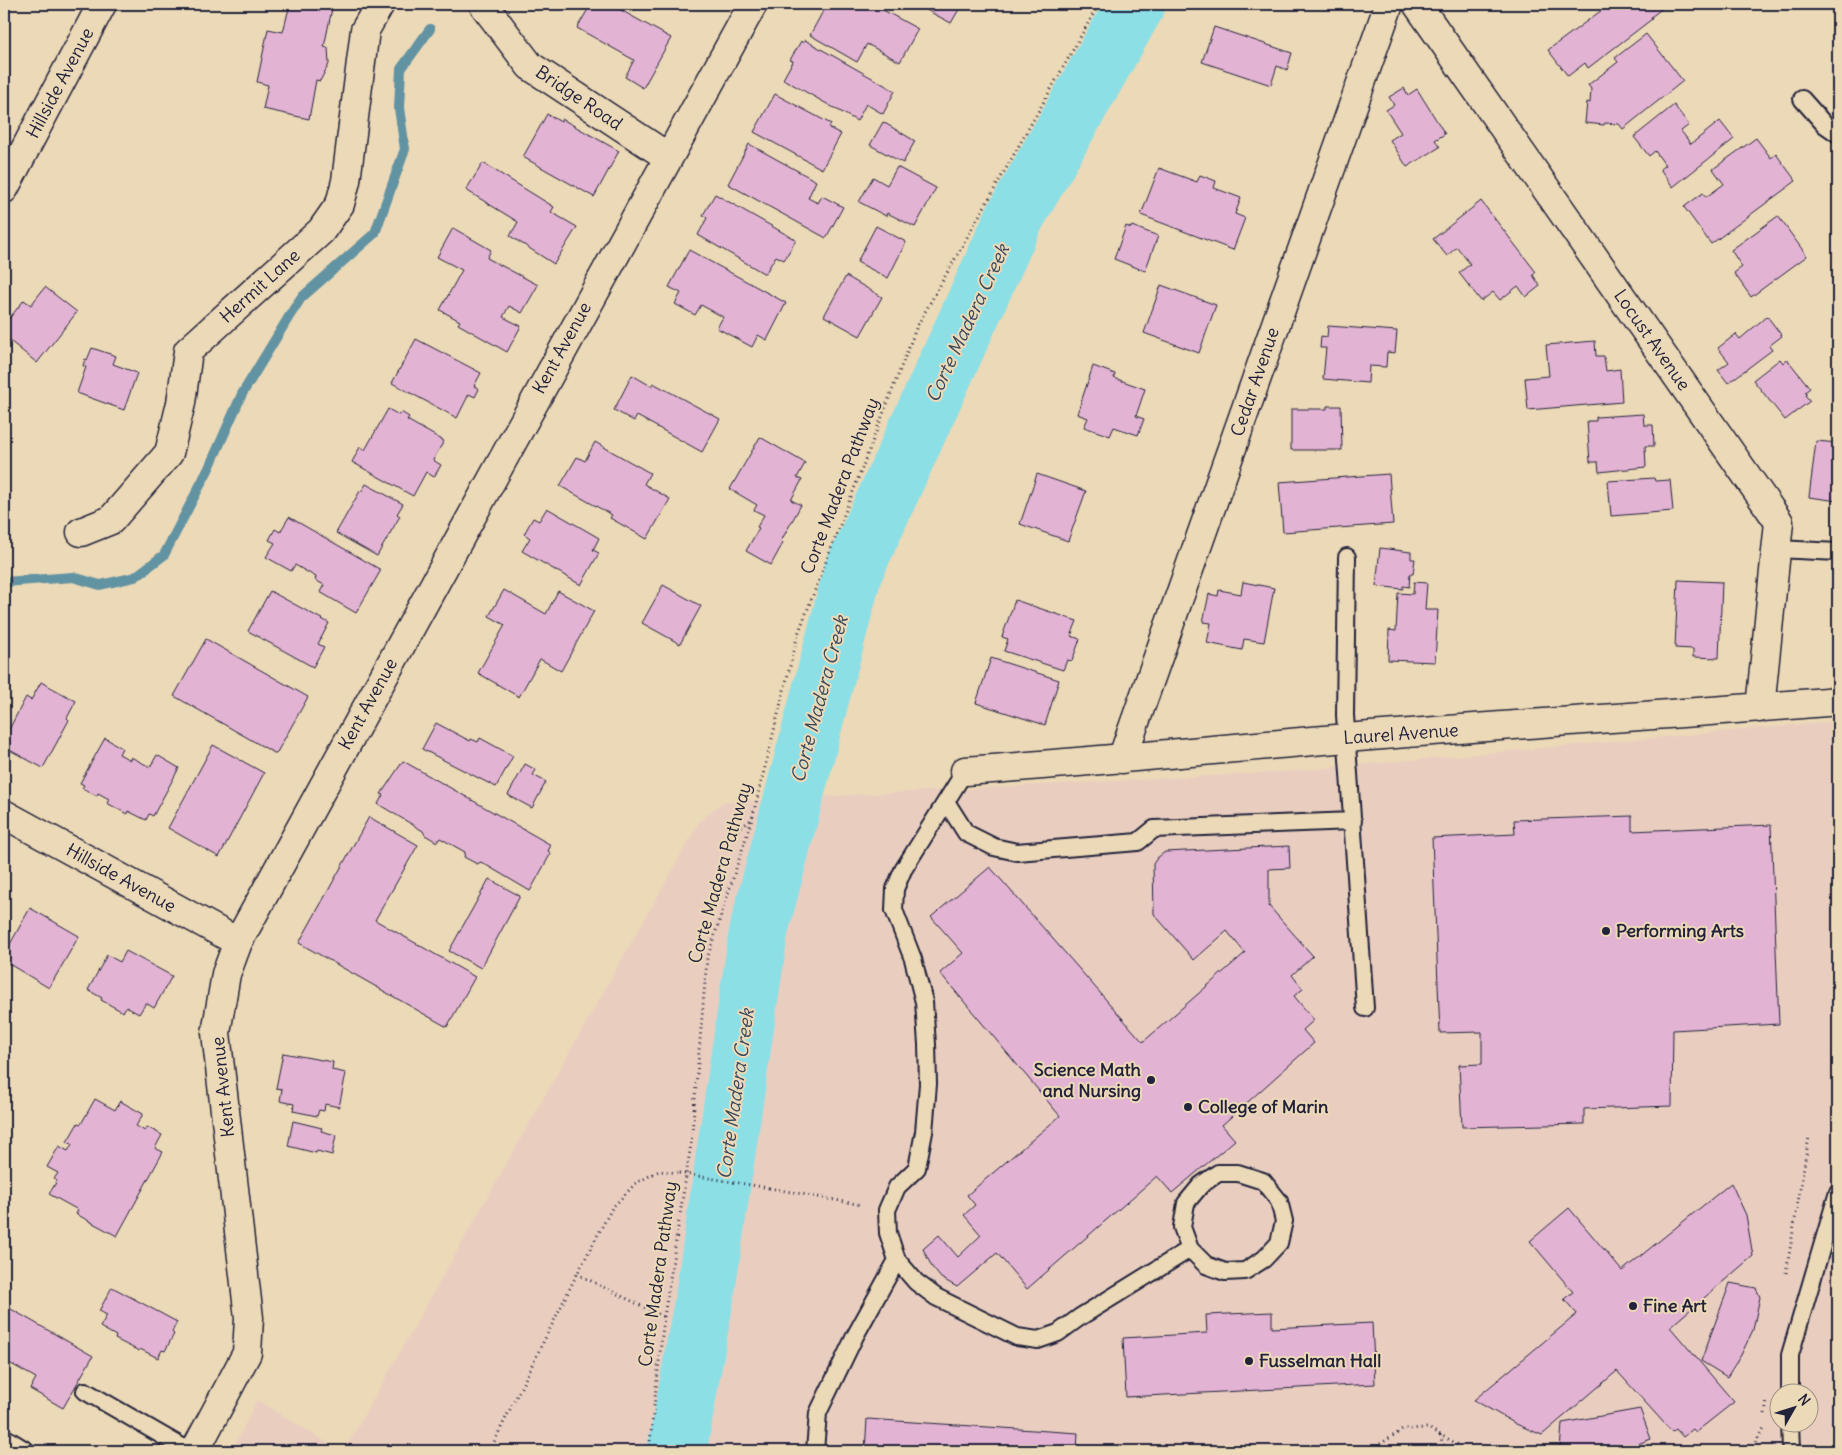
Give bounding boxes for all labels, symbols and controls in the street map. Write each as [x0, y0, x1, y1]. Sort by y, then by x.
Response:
street label: Hillside Avenue [21, 23, 98, 142]
street label: Bridge Road [531, 60, 627, 135]
water label: Corte Madera Creek [920, 239, 1015, 406]
street label: Hermit Lane [215, 244, 305, 328]
street label: Locust Avenue [1609, 285, 1696, 395]
street label: Kent Avenue [527, 298, 596, 398]
street label: Cedar Avenue [1225, 324, 1284, 439]
street label: Corte Madera Pathway [795, 394, 884, 577]
water label: Corte Madera Creek [785, 612, 853, 785]
street label: Kent Avenue [333, 654, 402, 754]
street label: Laurel Avenue [1343, 718, 1459, 749]
street label: Corte Madera Pathway [683, 780, 756, 966]
street label: Hillside Avenue [62, 838, 180, 917]
place label: Performing Arts [1616, 919, 1744, 942]
marker: Performing Arts [1600, 925, 1612, 937]
water label: Corte Madera Creek [711, 1006, 759, 1181]
street label: Kent Avenue [206, 1035, 239, 1139]
place label: Science Math and Nursing [1034, 1058, 1142, 1102]
marker: Science Math and Nursing [1145, 1074, 1157, 1086]
place label: College of Marin [1198, 1095, 1329, 1118]
marker: College of Marin [1182, 1101, 1194, 1113]
street label: Corte Madera Pathway [633, 1180, 682, 1368]
place label: Fine Art [1643, 1294, 1708, 1317]
marker: Fine Art [1627, 1300, 1639, 1312]
place label: Fusselman Hall [1259, 1349, 1381, 1372]
marker: Fusselman Hall [1243, 1355, 1255, 1367]
north arrow [1770, 1382, 1820, 1432]
text: N [1794, 1390, 1814, 1409]

